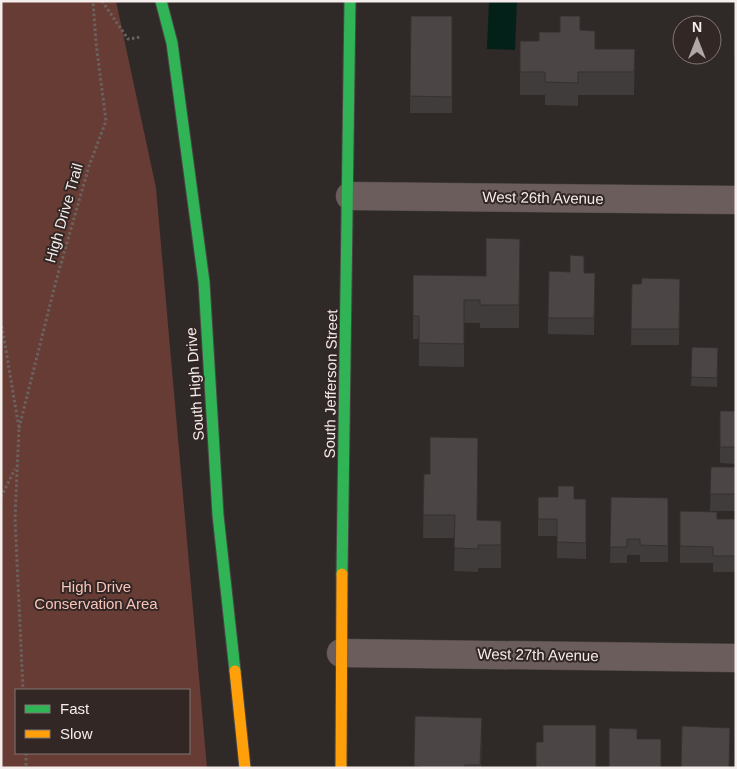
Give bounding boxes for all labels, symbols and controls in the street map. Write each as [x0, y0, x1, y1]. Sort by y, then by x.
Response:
north arrow [672, 15, 722, 65]
text: N [692, 19, 702, 35]
street label: High Drive Trail [41, 161, 86, 264]
street label: West 26th Avenue [482, 188, 604, 207]
street label: South Jefferson Street [321, 309, 340, 459]
street label: South High Drive [182, 327, 207, 441]
park label: High Drive Conservation Area [34, 578, 158, 612]
street label: West 27th Avenue [477, 645, 599, 664]
legend [15, 689, 190, 754]
text: Fast [60, 700, 90, 717]
text: Slow [60, 725, 93, 742]

